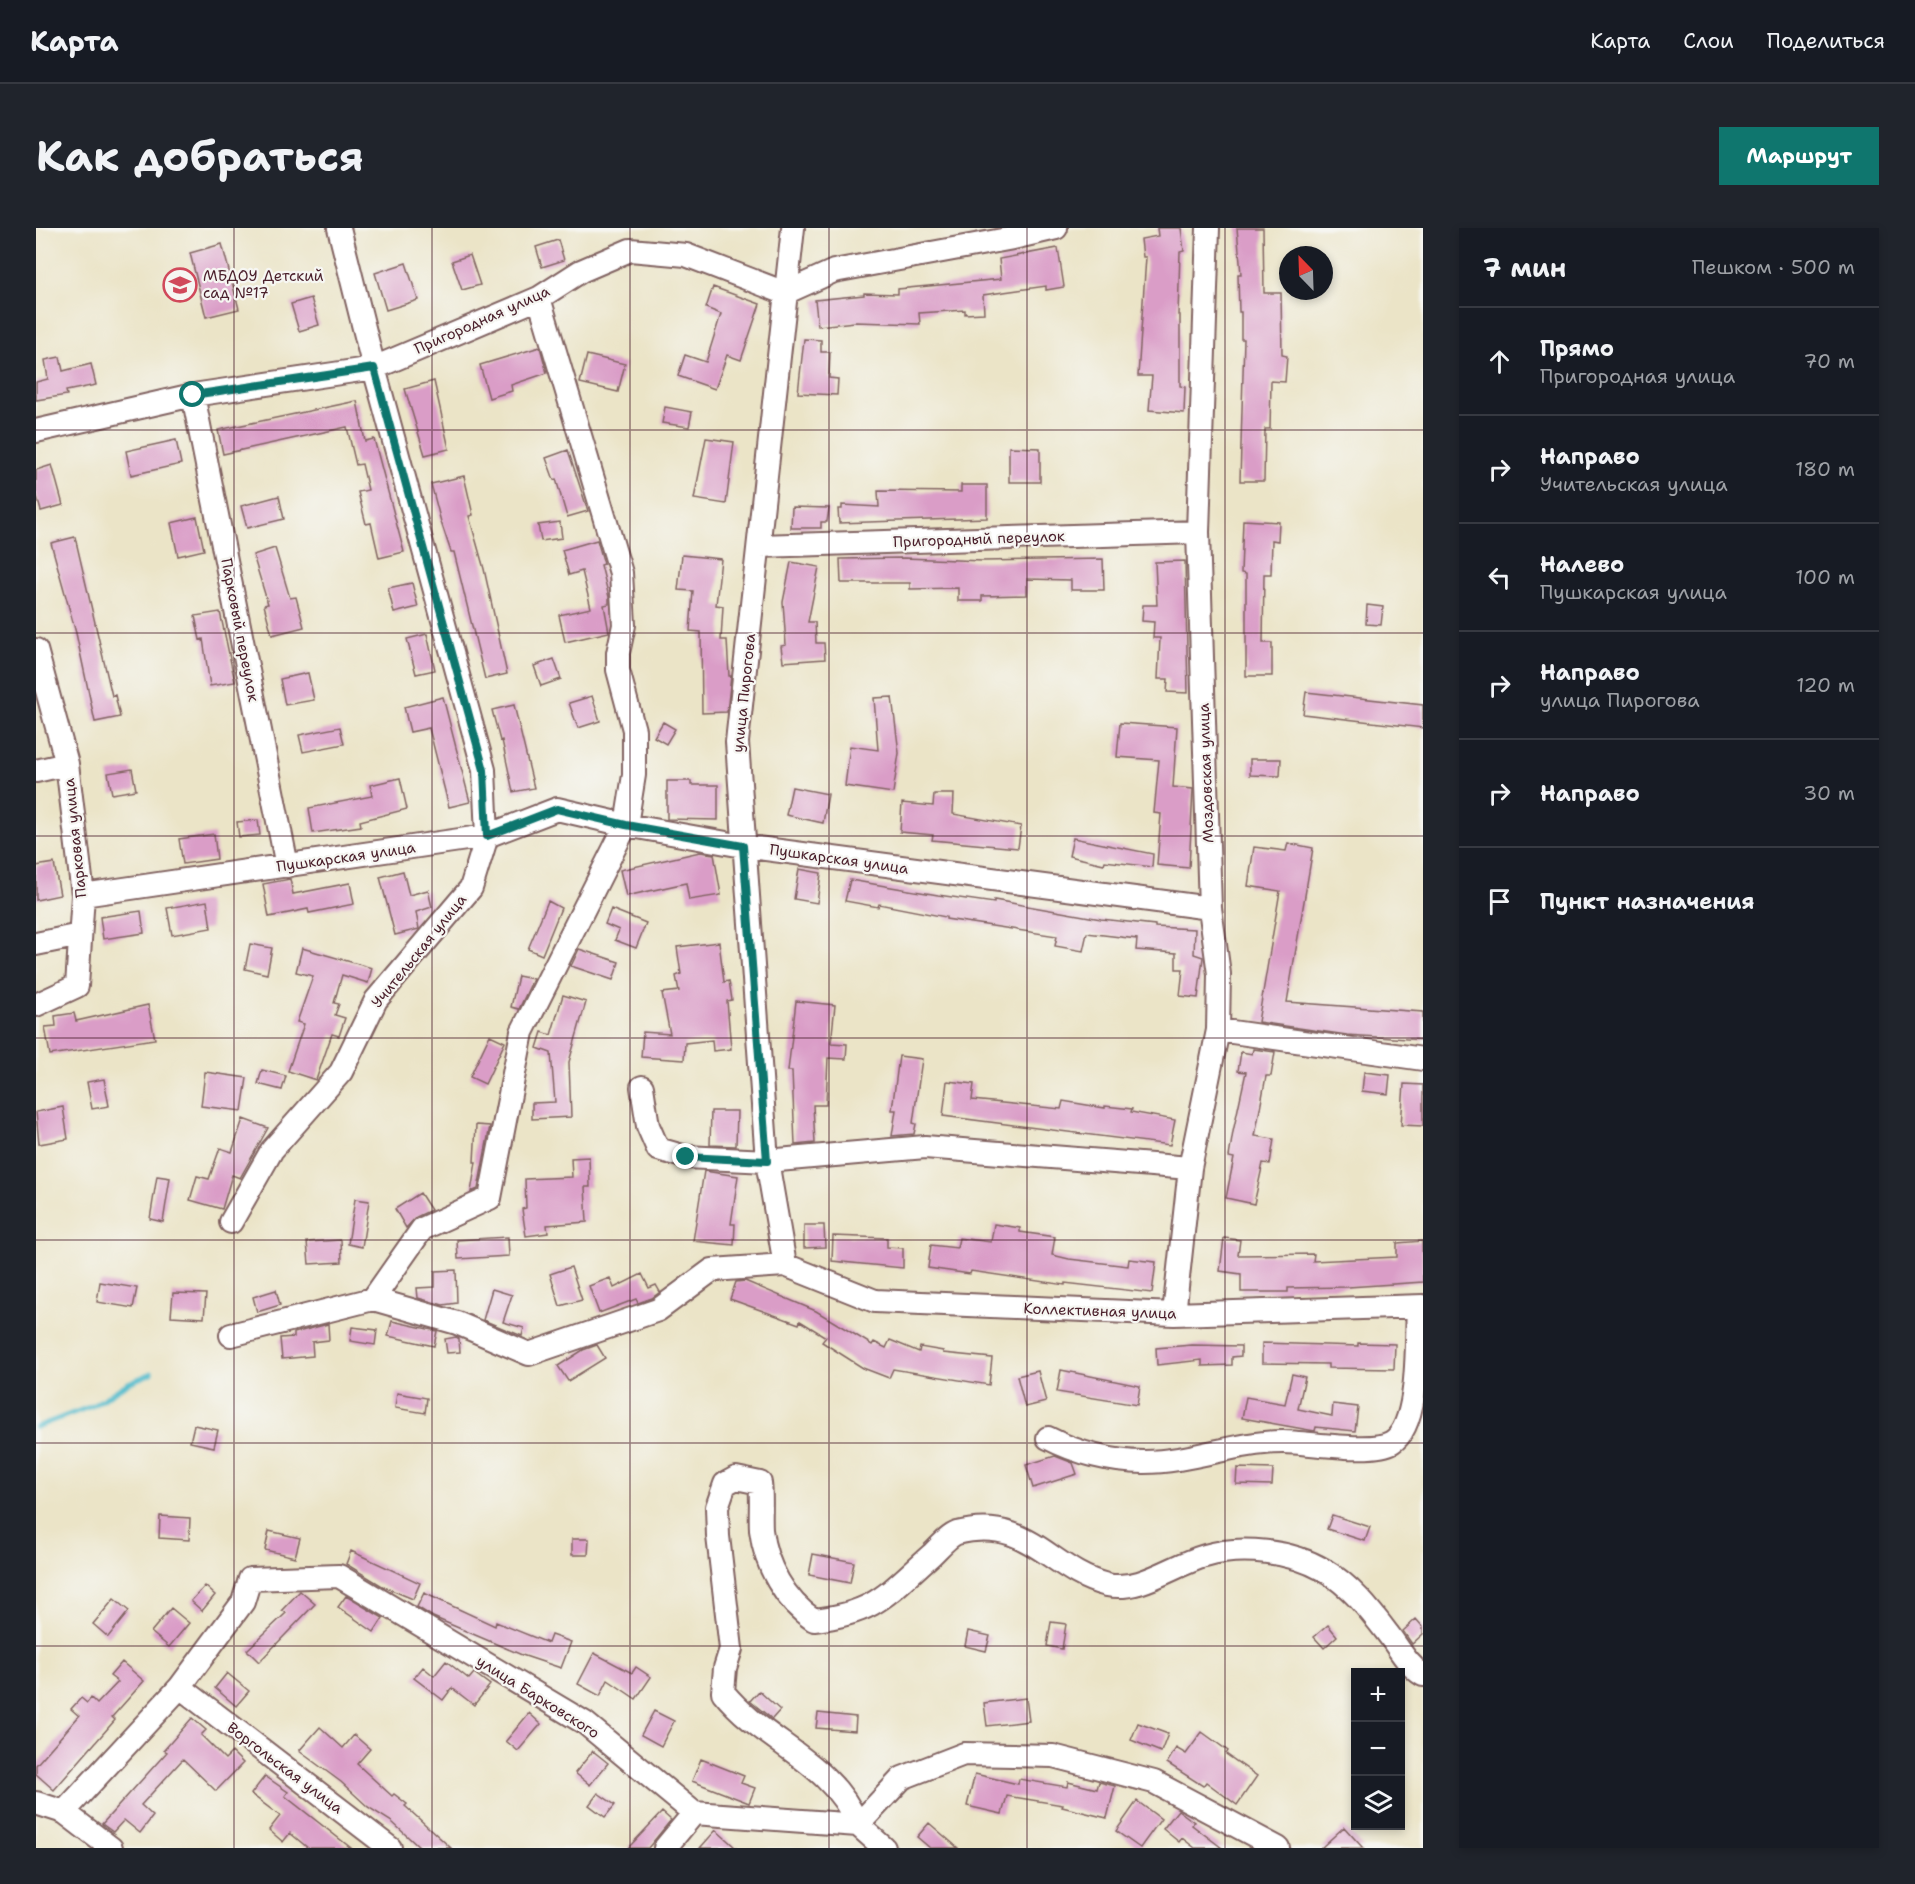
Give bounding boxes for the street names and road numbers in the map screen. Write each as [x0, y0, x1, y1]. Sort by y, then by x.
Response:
street label: Пригородная улица [411, 281, 554, 359]
street label: Пригородный переулок [893, 526, 1065, 552]
street label: Парковый переулок [216, 556, 264, 704]
street label: улица Пирогова [728, 632, 760, 754]
street label: Моздовская улица [1194, 702, 1218, 843]
street label: Парковая улица [59, 777, 91, 899]
street label: Пушкарская улица [275, 837, 417, 877]
street label: Пушкарская улица [768, 839, 910, 879]
street label: Учительская улица [367, 890, 471, 1012]
street label: Коллективная улица [1023, 1298, 1177, 1324]
street label: улица Барковского [473, 1651, 603, 1743]
street label: Воргольская улица [223, 1718, 348, 1819]

